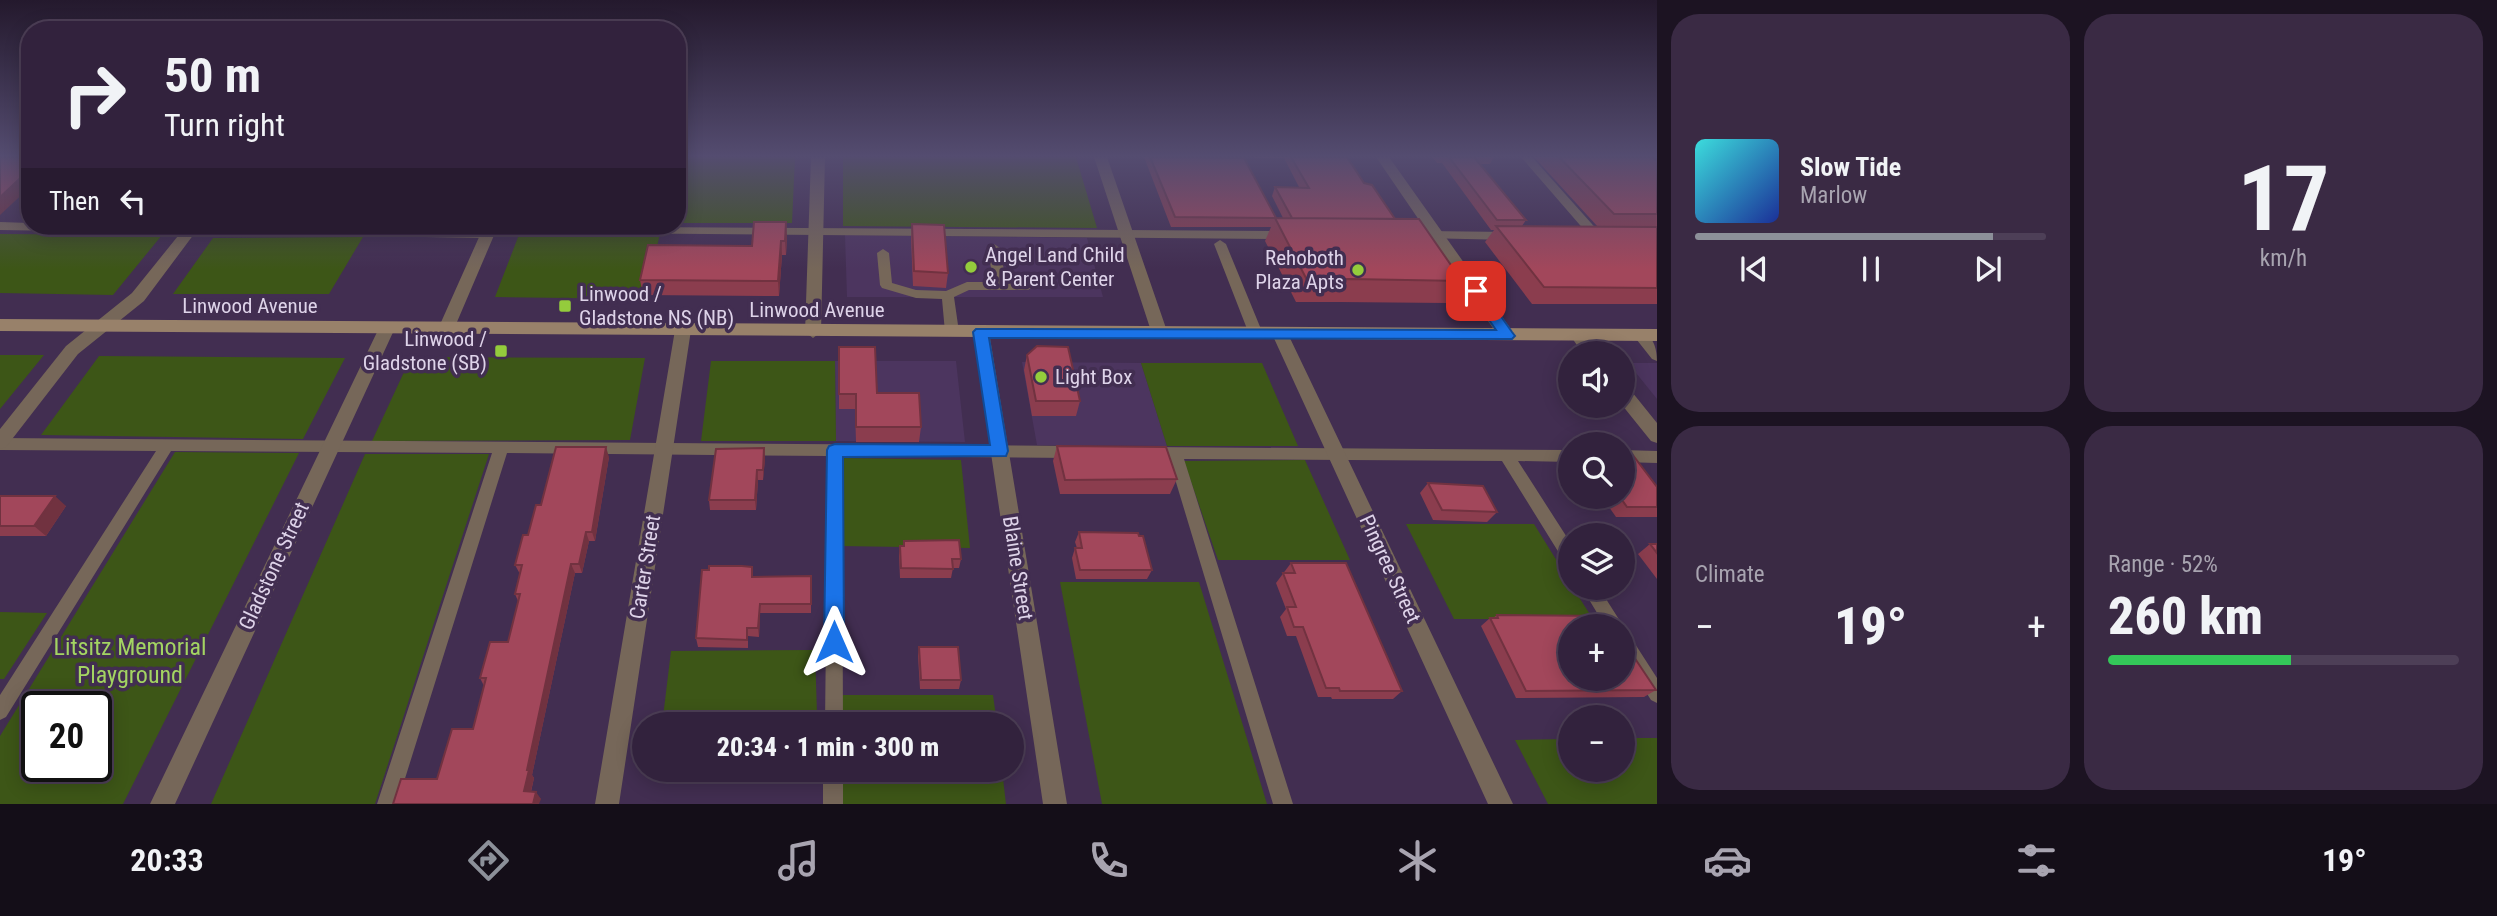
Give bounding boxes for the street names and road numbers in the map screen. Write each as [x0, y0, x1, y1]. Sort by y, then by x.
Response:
street label: Linwood Avenue [182, 294, 318, 318]
street label: Linwood Avenue [749, 298, 885, 322]
street label: Gladstone Street [234, 498, 314, 634]
street label: Pingree Street [1354, 511, 1426, 627]
street label: Carter Street [625, 513, 665, 621]
street label: Blaine Street [998, 514, 1038, 622]

